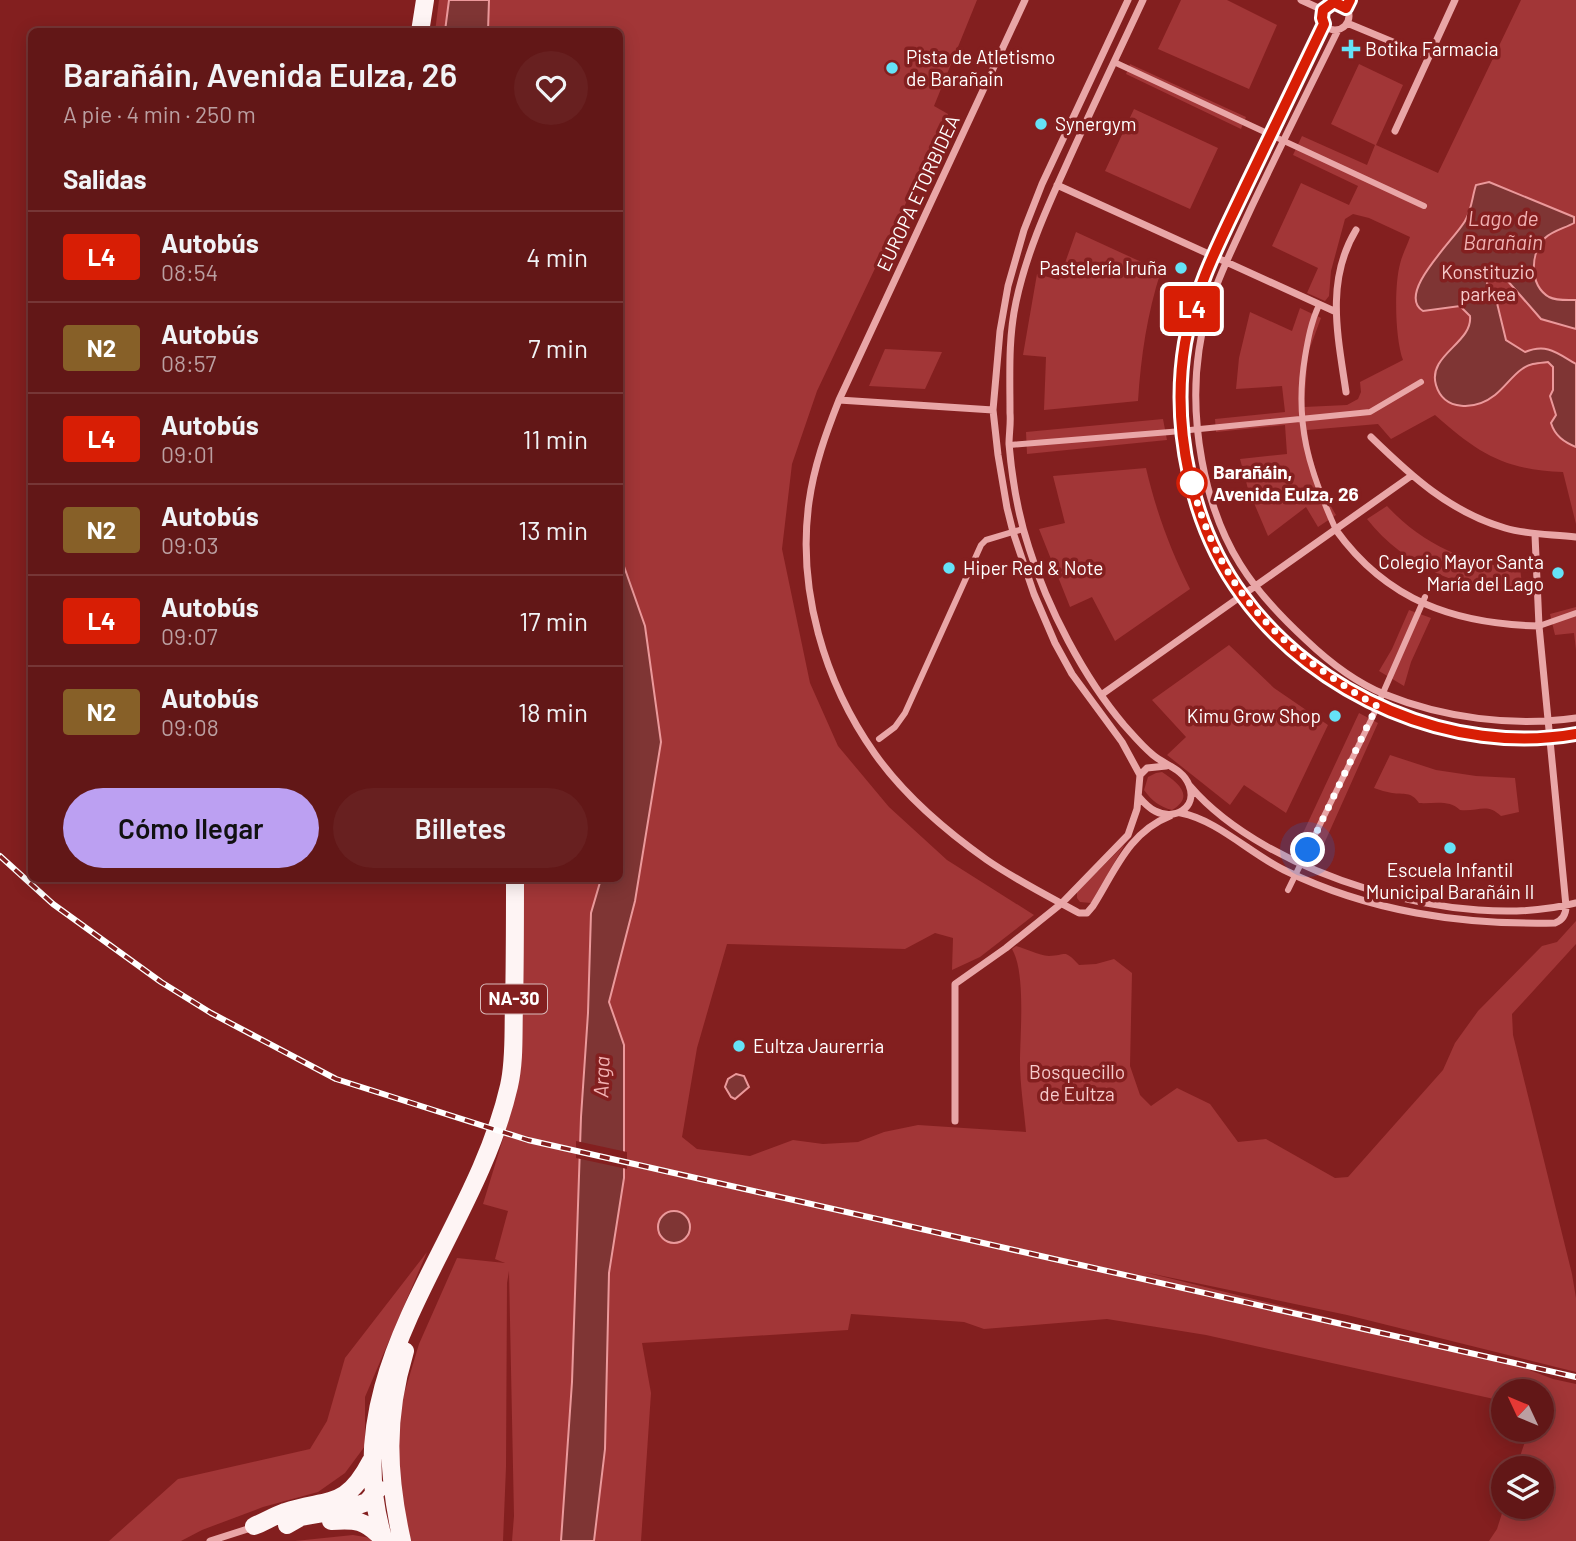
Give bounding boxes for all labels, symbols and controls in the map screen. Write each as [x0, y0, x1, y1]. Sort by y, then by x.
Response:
place label: Botika Farmacia [1365, 37, 1498, 60]
marker: Botika Farmacia [1343, 41, 1359, 57]
place label: Pista de Atletismo de Barañain [906, 45, 1055, 90]
button: heart [514, 51, 588, 125]
text: Barañáin, Avenida Eulza, 26 [63, 54, 457, 94]
marker: Pista de Atletismo de Barañain [884, 60, 900, 76]
text: A pie · 4 min · 250 m [63, 100, 256, 128]
street label: EUROPA ETORBIDEA [871, 111, 964, 275]
place label: Synergym [1055, 112, 1136, 135]
marker: Synergym [1033, 116, 1049, 132]
text: Salidas [63, 163, 147, 194]
water label: Lago de Barañain [1463, 205, 1543, 254]
text: Autobús [161, 227, 259, 258]
text: 4 min [526, 241, 588, 272]
text: L4 [87, 242, 116, 271]
place label: Pastelería Iruña [1039, 256, 1167, 279]
text: 08:54 [161, 258, 218, 286]
marker: Pastelería Iruña [1173, 260, 1189, 276]
park label: Konstituzio parkea [1441, 260, 1535, 305]
line badge: L4 [1160, 286, 1224, 332]
text: L4 [1178, 294, 1206, 323]
text: Autobús [161, 318, 259, 349]
text: 7 min [528, 332, 588, 363]
text: N2 [87, 333, 116, 362]
text: 08:57 [161, 349, 216, 377]
text: Autobús [161, 409, 259, 440]
text: 11 min [522, 423, 588, 454]
text: L4 [87, 424, 116, 453]
text: 09:01 [161, 440, 214, 468]
place label: Barañáin, Avenida Eulza, 26 [1213, 460, 1359, 505]
marker: Barañáin, Avenida Eulza, 26 [1177, 468, 1207, 498]
text: Autobús [161, 500, 259, 531]
text: 13 min [518, 514, 588, 545]
text: N2 [87, 515, 116, 544]
text: 09:03 [161, 531, 219, 559]
place label: Colegio Mayor Santa María del Lago [1378, 550, 1544, 595]
place label: Hiper Red & Note [963, 556, 1104, 579]
marker: Hiper Red & Note [941, 560, 957, 576]
marker: Colegio Mayor Santa María del Lago [1550, 565, 1566, 581]
text: Autobús [161, 591, 259, 622]
text: 17 min [519, 605, 588, 636]
text: L4 [87, 606, 116, 635]
text: 09:07 [161, 622, 218, 650]
text: Autobús [161, 682, 259, 713]
text: 18 min [518, 696, 588, 727]
text: N2 [87, 697, 116, 726]
place label: Kimu Grow Shop [1187, 704, 1321, 727]
marker: Kimu Grow Shop [1327, 708, 1343, 724]
text: 09:08 [161, 713, 219, 741]
button: Cómo llegar [63, 788, 319, 868]
button: Billetes [333, 788, 588, 868]
your location [1290, 832, 1325, 867]
marker: Escuela Infantil Municipal Barañáin II [1442, 840, 1458, 856]
place label: Escuela Infantil Municipal Barañáin II [1366, 858, 1534, 903]
road number: NA-30 [481, 984, 547, 1014]
place label: Eultza Jaurerria [753, 1034, 884, 1057]
marker: Eultza Jaurerria [731, 1038, 747, 1054]
water label: Arga [587, 1056, 614, 1098]
park label: Bosquecillo de Eultza [1029, 1060, 1125, 1105]
north arrow [1491, 1379, 1554, 1442]
map controls [1491, 1379, 1554, 1519]
button: layers [1491, 1456, 1554, 1519]

